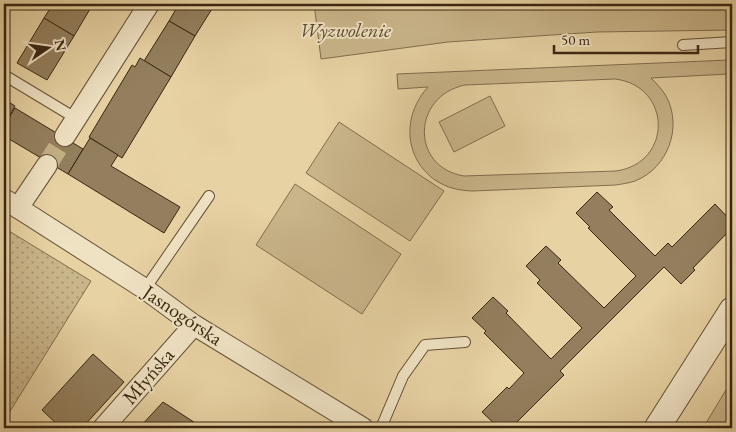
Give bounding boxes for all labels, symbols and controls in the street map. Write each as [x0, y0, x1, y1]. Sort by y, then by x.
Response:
park label: Wyzwolenie [299, 17, 391, 43]
north arrow [22, 22, 72, 72]
scale bar [554, 22, 697, 54]
text: 50 m [561, 30, 590, 49]
text: N [51, 38, 71, 53]
street label: Jasnogórska [136, 278, 228, 351]
street label: Młyńska [116, 342, 180, 410]

